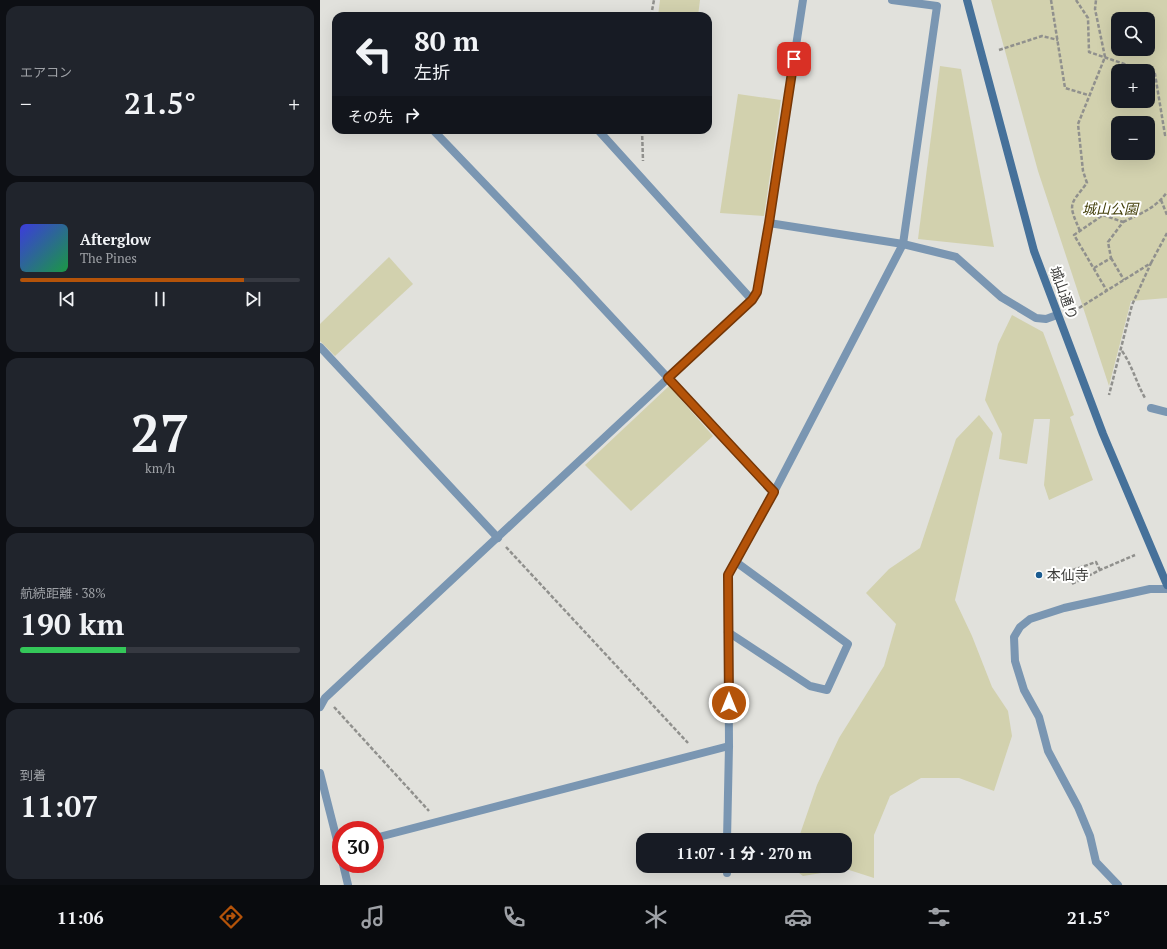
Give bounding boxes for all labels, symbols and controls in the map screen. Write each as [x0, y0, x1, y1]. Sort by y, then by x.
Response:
map controls [1111, 12, 1155, 160]
button: search [1111, 12, 1155, 56]
text: 80 m [414, 22, 479, 59]
icon: left [348, 28, 400, 80]
pin [777, 42, 811, 76]
icon: arrive [783, 48, 805, 70]
text: 左折 [414, 60, 450, 84]
text: エアコン [20, 63, 72, 81]
button: + [1111, 64, 1155, 108]
text: 21.5° [124, 83, 196, 123]
text: − [20, 89, 32, 118]
text: + [288, 89, 300, 118]
icon: right [401, 104, 423, 126]
text: その先 [348, 106, 393, 126]
button: − [1111, 116, 1155, 160]
park label: 城山公園 [1082, 199, 1140, 218]
text: Afterglow [80, 229, 151, 249]
text: The Pines [80, 249, 137, 267]
street label: 城山通り [1046, 263, 1083, 322]
icon: previous [56, 288, 78, 310]
icon: pause [149, 288, 171, 310]
icon: next [242, 288, 264, 310]
text: 27 [131, 398, 189, 467]
text: km/h [145, 459, 175, 477]
place label: 本仙寺 [1047, 565, 1089, 584]
marker: 本仙寺 [1034, 570, 1044, 580]
text: 航続距離 · 38% [20, 584, 106, 602]
text: 190 km [20, 604, 124, 644]
position arrow [708, 682, 750, 724]
text: 到着 [20, 766, 46, 784]
text: 11:07 [20, 786, 98, 826]
speed limit sign: 30 [332, 821, 384, 873]
text: 11:07 · 1 分 · 270 m [677, 843, 812, 863]
icon: directions [217, 903, 245, 931]
icon: music [359, 903, 387, 931]
icon: phone [500, 903, 528, 931]
icon: climate [642, 903, 670, 931]
icon: car [784, 903, 812, 931]
icon: filters [925, 903, 953, 931]
text: 11:06 [57, 905, 104, 929]
text: 21.5° [1067, 905, 1110, 929]

